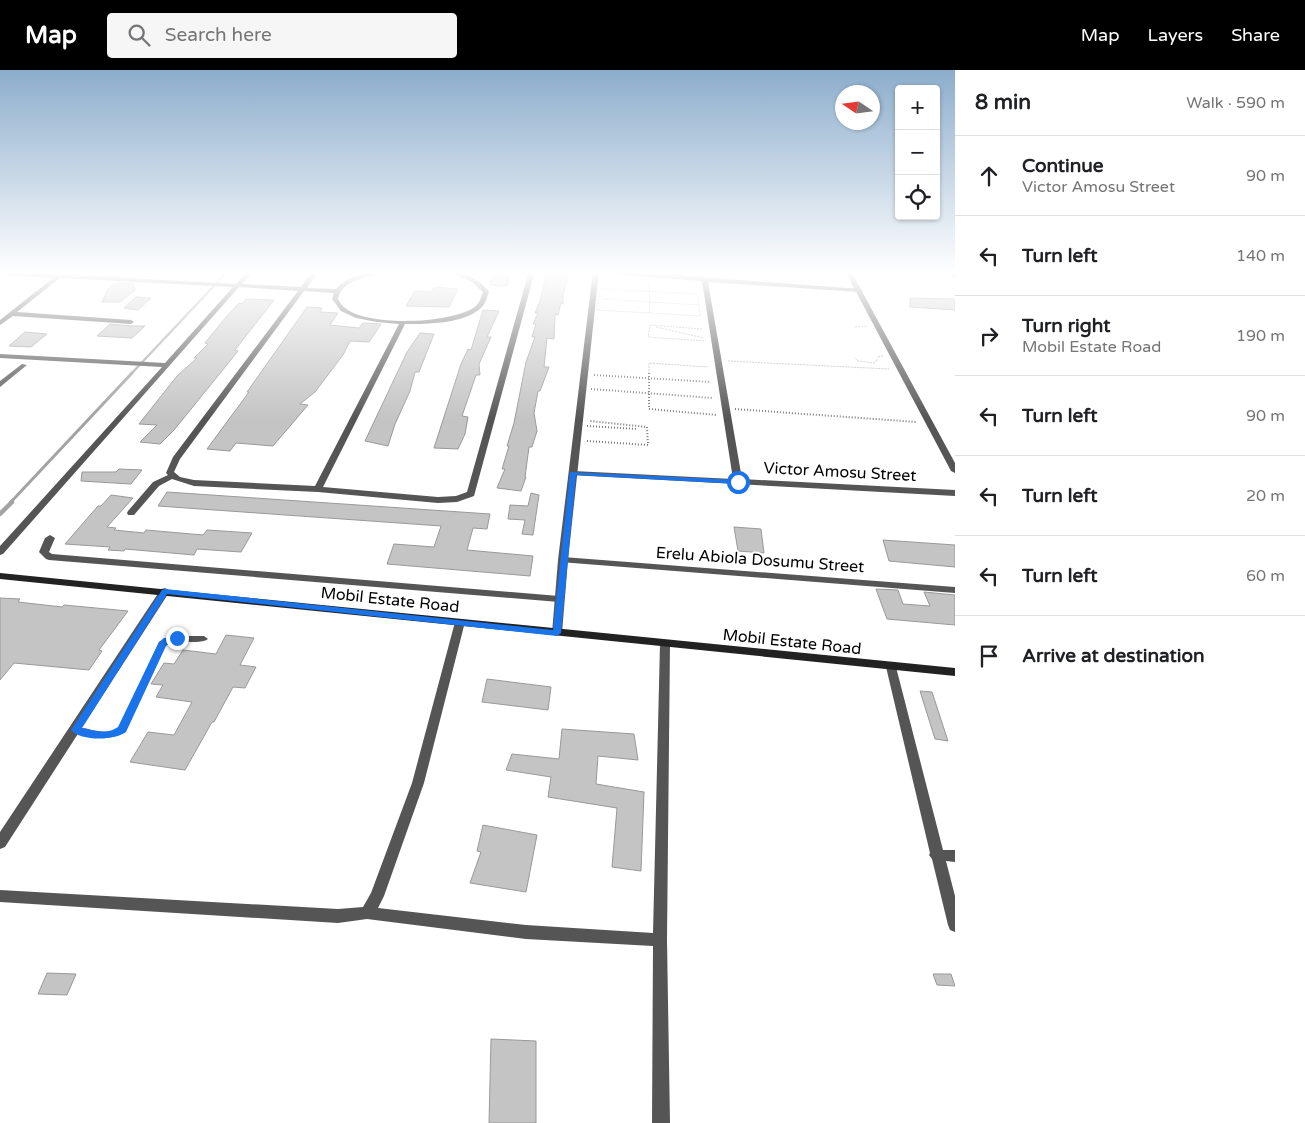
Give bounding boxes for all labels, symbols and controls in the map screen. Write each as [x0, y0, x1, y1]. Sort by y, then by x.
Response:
search box [107, 13, 457, 58]
text: Map [25, 21, 77, 50]
icon: search [125, 21, 153, 49]
text: Search here [165, 24, 272, 46]
text: Map [1081, 24, 1120, 46]
text: Layers [1148, 24, 1203, 46]
text: Share [1231, 24, 1280, 46]
north arrow [835, 85, 880, 130]
map controls [895, 85, 940, 220]
button: + [895, 85, 940, 130]
text: 8 min [975, 90, 1031, 115]
text: Walk · 590 m [1186, 93, 1285, 113]
button: − [895, 130, 940, 175]
text: Continue [1022, 155, 1104, 177]
icon: ahead [975, 162, 1003, 190]
text: 90 m [1246, 166, 1285, 186]
button: locate [895, 175, 940, 220]
text: Victor Amosu Street [1022, 177, 1175, 197]
icon: left [975, 242, 1003, 270]
text: Turn left [1022, 245, 1098, 267]
text: 140 m [1236, 246, 1285, 266]
text: Turn right [1022, 315, 1110, 337]
icon: right [975, 322, 1003, 350]
text: 190 m [1236, 326, 1285, 346]
text: Mobil Estate Road [1022, 337, 1161, 357]
icon: left [975, 402, 1003, 430]
text: Turn left [1022, 405, 1098, 427]
text: 90 m [1246, 406, 1285, 426]
street label: Victor Amosu Street [763, 458, 917, 486]
route start [727, 471, 750, 494]
icon: left [975, 482, 1003, 510]
text: Turn left [1022, 485, 1098, 507]
text: 20 m [1246, 486, 1285, 506]
street label: Erelu Abiola Dosumu Street [655, 543, 865, 577]
icon: left [975, 562, 1003, 590]
text: Turn left [1022, 565, 1098, 587]
text: 60 m [1246, 566, 1285, 586]
street label: Mobil Estate Road [320, 583, 460, 617]
street label: Mobil Estate Road [722, 625, 862, 659]
route end [166, 627, 189, 650]
icon: arrive [975, 642, 1003, 670]
text: Arrive at destination [1022, 645, 1205, 667]

